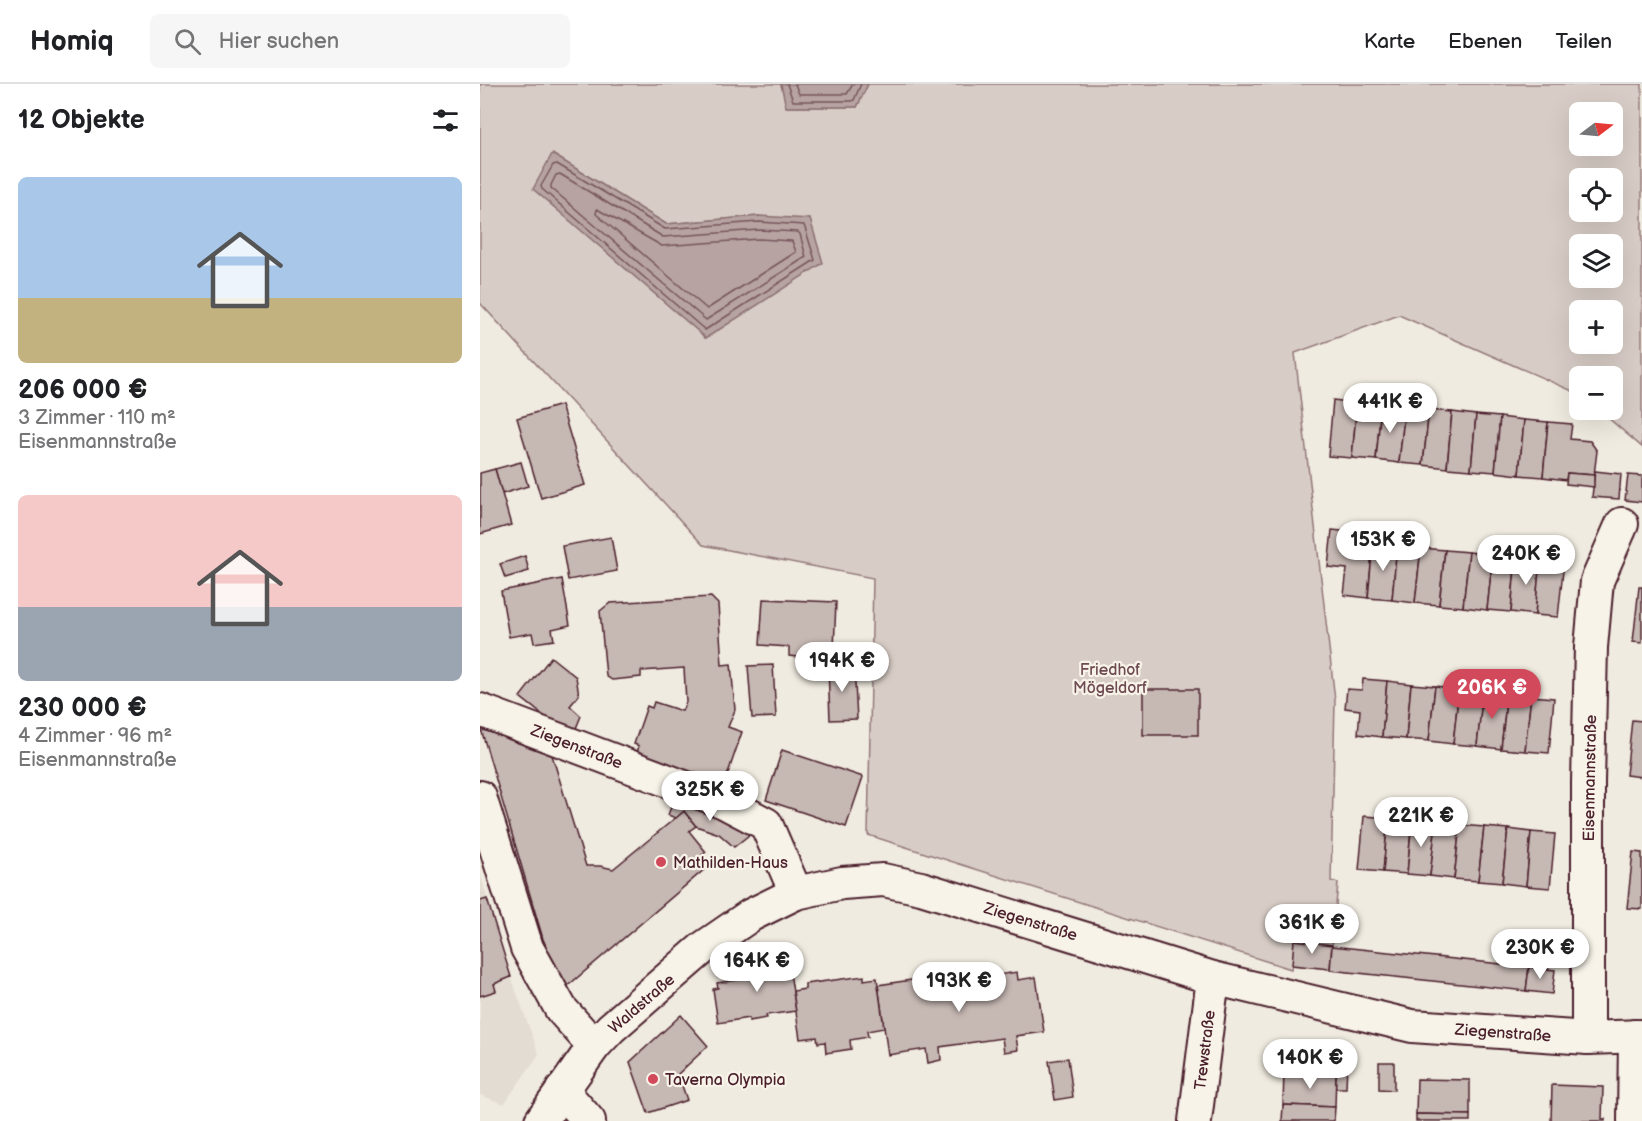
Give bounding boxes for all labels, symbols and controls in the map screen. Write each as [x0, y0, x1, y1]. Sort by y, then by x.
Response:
search box [150, 14, 570, 68]
text: Homiq [30, 25, 114, 58]
icon: search [171, 25, 204, 58]
text: Hier suchen [219, 28, 339, 55]
text: Karte [1364, 29, 1415, 54]
text: Ebenen [1448, 29, 1522, 54]
text: Teilen [1555, 29, 1612, 54]
north arrow [1569, 102, 1623, 156]
map controls [1569, 102, 1623, 420]
icon: filters [429, 104, 462, 137]
text: 12 Objekte [18, 105, 145, 136]
button: locate [1569, 168, 1623, 222]
icon: home [186, 216, 294, 324]
button: layers [1569, 234, 1623, 288]
button: + [1569, 300, 1623, 354]
button: − [1569, 366, 1623, 420]
text: 206 000 € [18, 375, 147, 406]
pin: 441K € [1341, 383, 1439, 434]
text: 441K € [1357, 390, 1423, 414]
text: 3 Zimmer · 110 m² [18, 406, 176, 430]
text: Eisenmannstraße [18, 430, 177, 454]
pin: 153K € [1334, 521, 1432, 572]
text: 153K € [1350, 528, 1416, 552]
icon: home [186, 534, 294, 642]
pin: 240K € [1477, 535, 1575, 586]
text: 240K € [1491, 542, 1561, 566]
pin: 194K € [793, 642, 891, 693]
text: 194K € [809, 649, 875, 673]
park label: Friedhof Mögeldorf [1073, 661, 1147, 698]
pin: 206K € [1443, 669, 1541, 720]
text: 206K € [1457, 676, 1527, 700]
text: 230 000 € [18, 693, 147, 724]
street label: Eisenmannstraße [1580, 714, 1601, 842]
street label: Ziegenstraße [527, 721, 625, 774]
text: 4 Zimmer · 96 m² [18, 724, 172, 748]
text: Eisenmannstraße [18, 748, 177, 772]
pin: 325K € [661, 771, 759, 822]
text: 325K € [675, 778, 745, 802]
pin: 221K € [1372, 797, 1470, 848]
text: 221K € [1388, 804, 1454, 828]
place label: Mathilden-Haus [673, 854, 788, 873]
marker: Mathilden-Haus [654, 855, 668, 869]
street label: Ziegenstraße [981, 899, 1080, 946]
pin: 361K € [1263, 904, 1361, 955]
text: 361K € [1279, 911, 1345, 935]
pin: 230K € [1491, 929, 1589, 980]
text: 230K € [1505, 936, 1575, 960]
pin: 164K € [708, 942, 806, 993]
text: 164K € [724, 949, 790, 973]
pin: 193K € [910, 962, 1008, 1013]
text: 193K € [926, 969, 992, 993]
street label: Waldstraße [605, 970, 679, 1038]
street label: Trewstraße [1191, 1009, 1220, 1091]
street label: Ziegenstraße [1453, 1021, 1552, 1046]
pin: 140K € [1261, 1039, 1359, 1090]
text: 140K € [1277, 1046, 1343, 1070]
place label: Taverna Olympia [665, 1071, 785, 1090]
marker: Taverna Olympia [646, 1072, 660, 1086]

